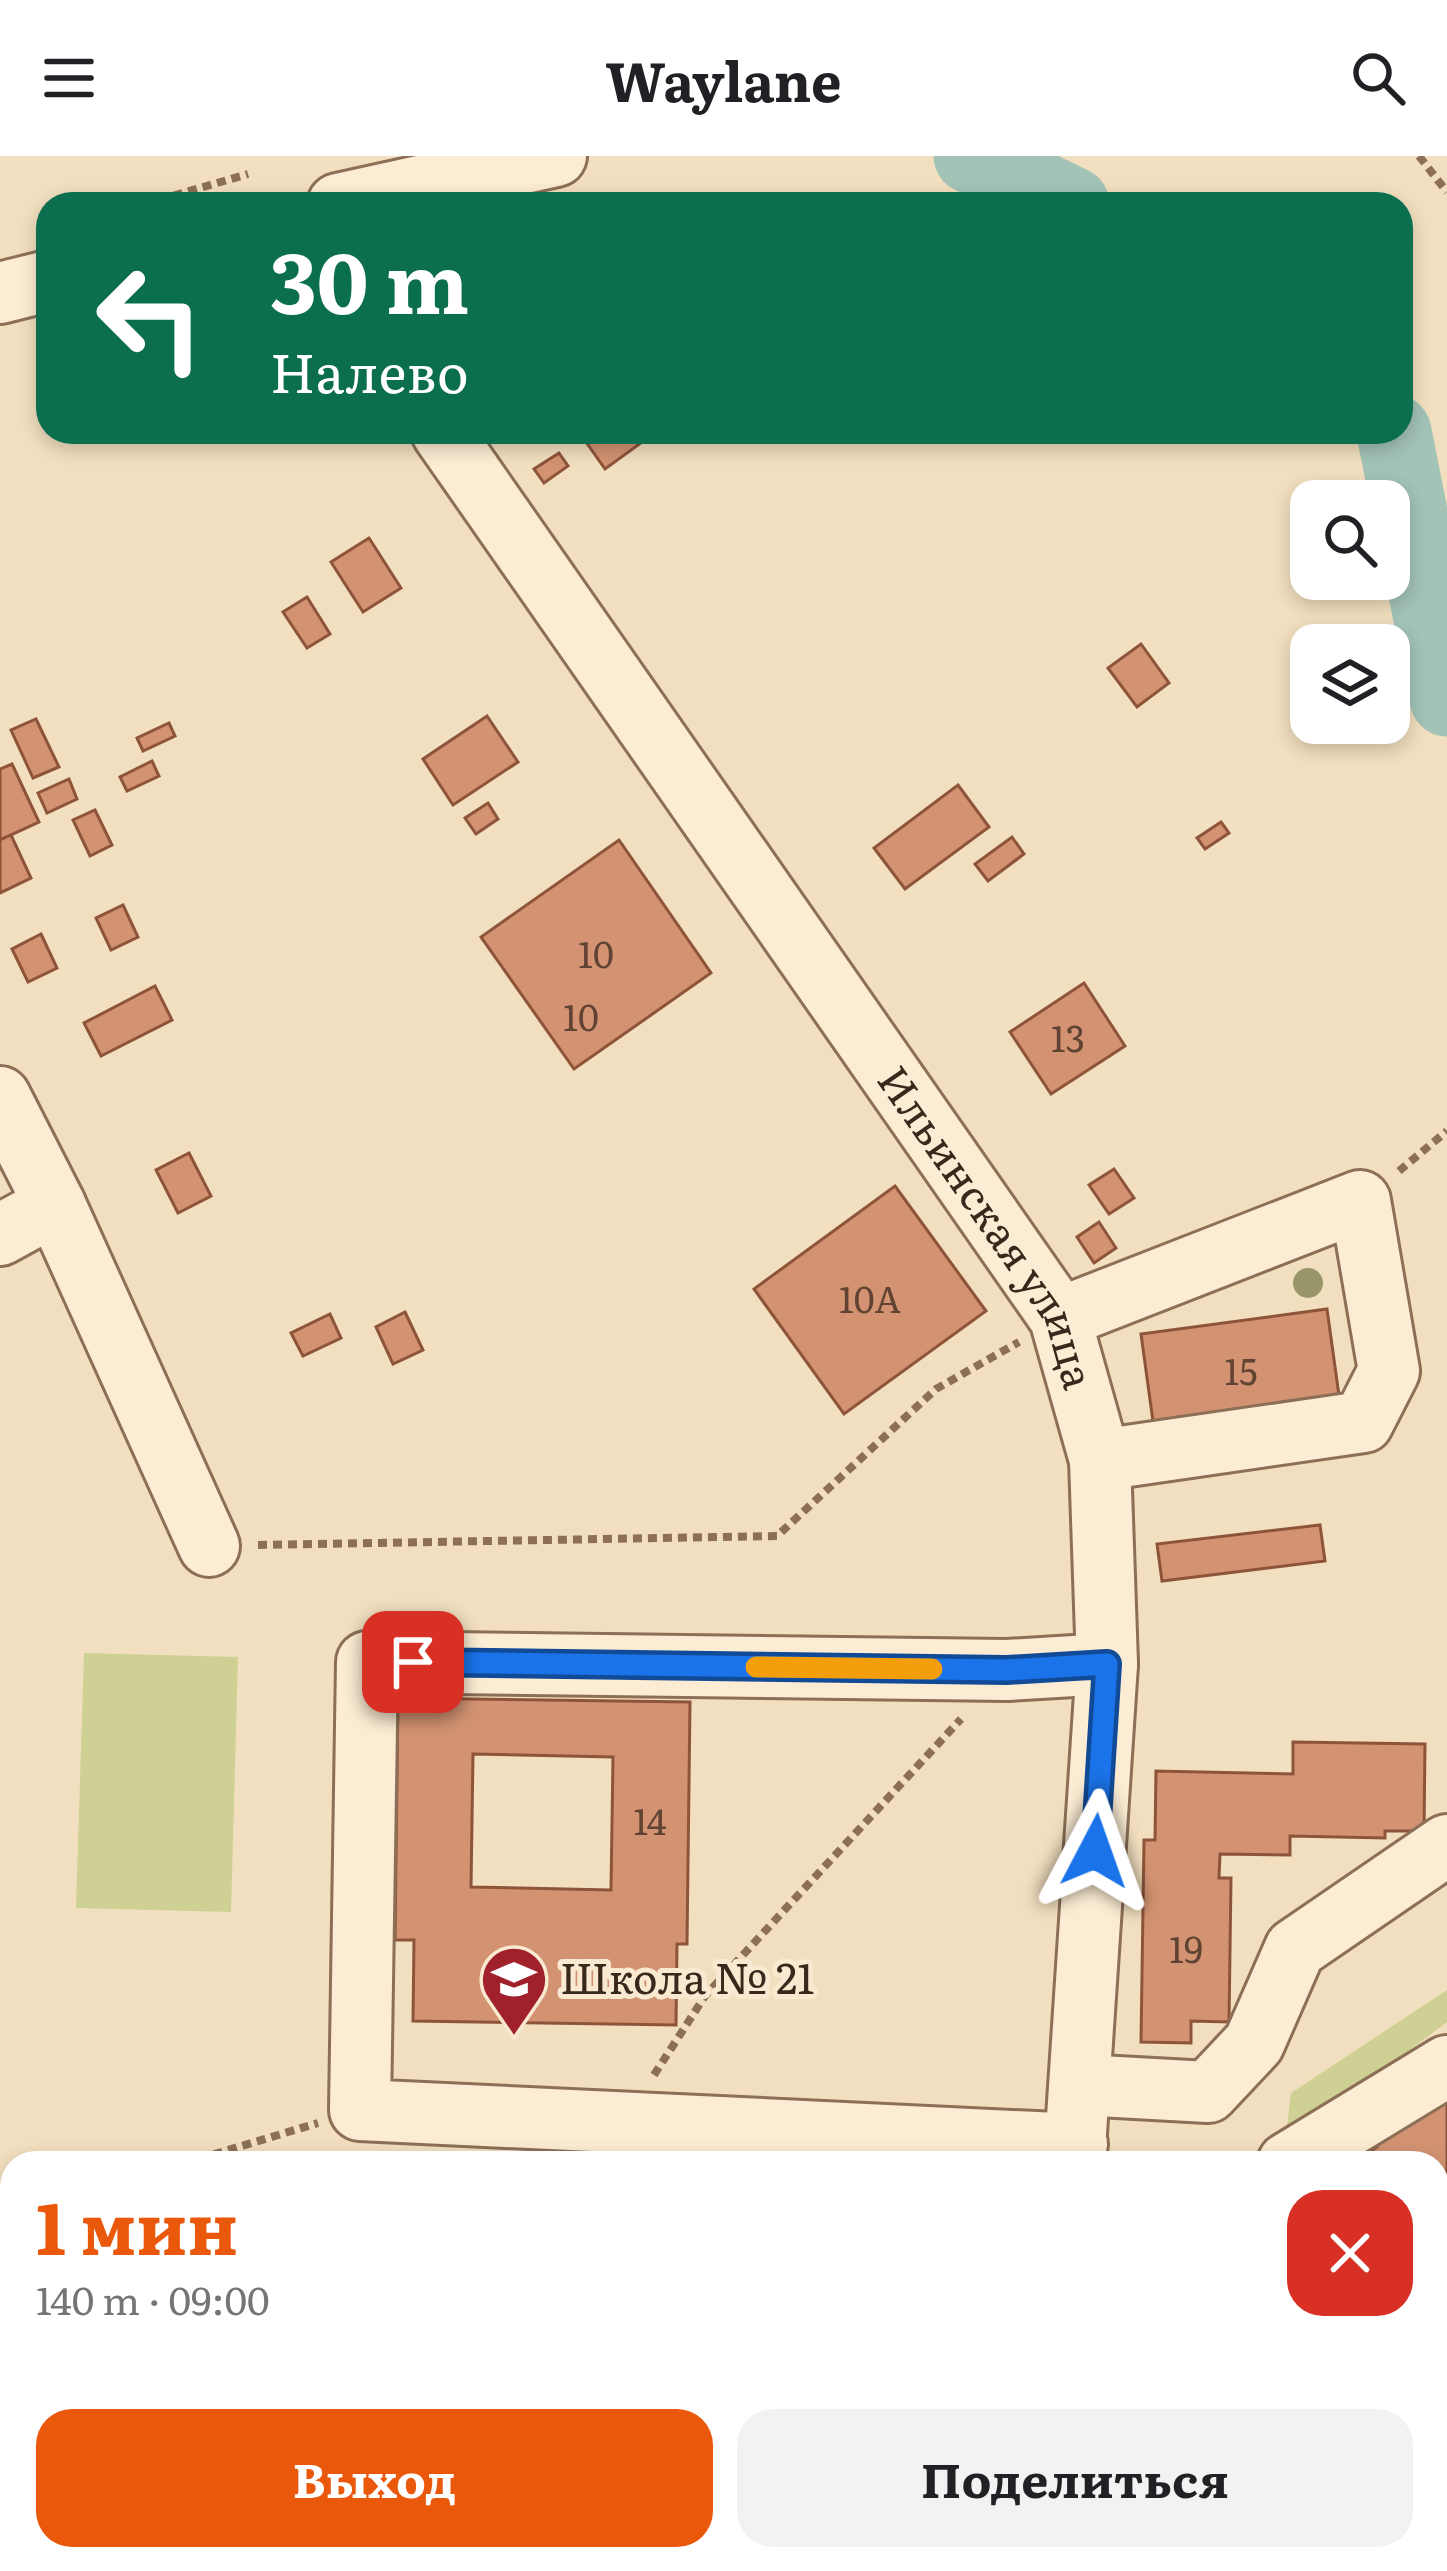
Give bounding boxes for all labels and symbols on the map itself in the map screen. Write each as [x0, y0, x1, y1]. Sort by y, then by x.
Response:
house number: 10 [578, 926, 614, 979]
house number: 10 [563, 989, 599, 1042]
house number: 13 [1051, 1010, 1085, 1063]
street label: Ильинская улица [865, 1052, 1112, 1396]
house number: 10А [839, 1271, 901, 1324]
house number: 15 [1225, 1343, 1257, 1396]
pin [362, 1611, 464, 1713]
position arrow [1032, 1788, 1158, 1914]
house number: 14 [633, 1793, 667, 1846]
house number: 19 [1169, 1921, 1203, 1974]
school or university icon: Школа № 21 [479, 1944, 549, 2038]
place label: Школа № 21 [560, 1945, 814, 2007]

